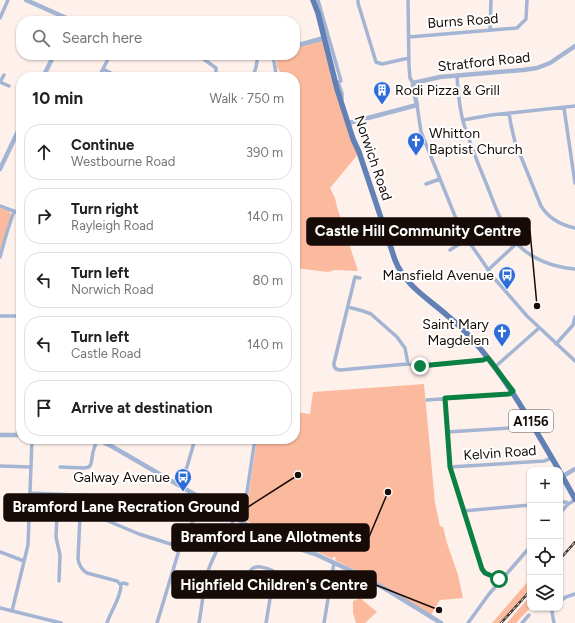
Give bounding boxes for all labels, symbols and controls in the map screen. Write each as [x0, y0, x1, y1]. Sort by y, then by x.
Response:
street label: Burns Road [427, 10, 499, 32]
search box [16, 16, 300, 60]
icon: search [30, 27, 52, 49]
text: Search here [62, 29, 142, 47]
street label: Stratford Road [437, 49, 531, 75]
building icon: Rodi Pizza & Grill [372, 80, 392, 105]
place label: Rodi Pizza & Grill [395, 82, 500, 99]
text: 10 min [32, 88, 83, 108]
text: Walk · 750 m [209, 91, 284, 106]
street label: Norwich Road [350, 113, 396, 203]
place label: Whitton Baptist Church [429, 125, 523, 158]
church icon: Whitton Baptist Church [406, 131, 426, 156]
text: Continue [71, 136, 134, 154]
icon: ahead [33, 141, 55, 163]
text: 390 m [246, 145, 283, 160]
text: Westbourne Road [71, 154, 175, 169]
text: Turn right [71, 200, 139, 218]
icon: right [33, 205, 55, 227]
text: 140 m [247, 209, 283, 224]
text: Rayleigh Road [71, 218, 154, 233]
callout: Castle Hill Community Centre [307, 218, 530, 245]
text: Castle Hill Community Centre [315, 222, 522, 240]
text: Turn left [71, 264, 129, 282]
bus stop icon: Mansfield Avenue [497, 265, 517, 290]
place label: Mansfield Avenue [383, 267, 494, 284]
icon: left [33, 269, 55, 291]
text: 80 m [252, 273, 283, 288]
text: Norwich Road [71, 282, 154, 297]
place label: Saint Mary Magdelen [422, 316, 490, 349]
church icon: Saint Mary Magdelen [492, 322, 512, 347]
text: Turn left [71, 328, 129, 346]
icon: left [33, 333, 55, 355]
text: 140 m [247, 337, 283, 352]
text: Castle Road [71, 346, 141, 361]
route end [411, 357, 429, 375]
icon: arrive [33, 397, 55, 419]
text: Arrive at destination [71, 399, 212, 417]
road number: A1156 [509, 410, 553, 432]
street label: Kelvin Road [463, 442, 537, 464]
bus stop icon: Galway Avenue [173, 467, 193, 492]
map controls [527, 467, 563, 611]
button: + [527, 467, 563, 503]
place label: Galway Avenue [73, 469, 170, 486]
callout: Bramford Lane Recration Ground [4, 494, 248, 521]
text: Bramford Lane Recration Ground [12, 498, 240, 516]
button: − [527, 503, 563, 539]
callout: Bramford Lane Allotments [172, 524, 369, 551]
text: Bramford Lane Allotments [181, 528, 361, 546]
button: locate [527, 539, 563, 575]
route start [490, 570, 508, 588]
callout: Highfield Children's Centre [172, 571, 376, 598]
button: layers [527, 575, 563, 611]
text: Highfield Children's Centre [180, 576, 368, 594]

